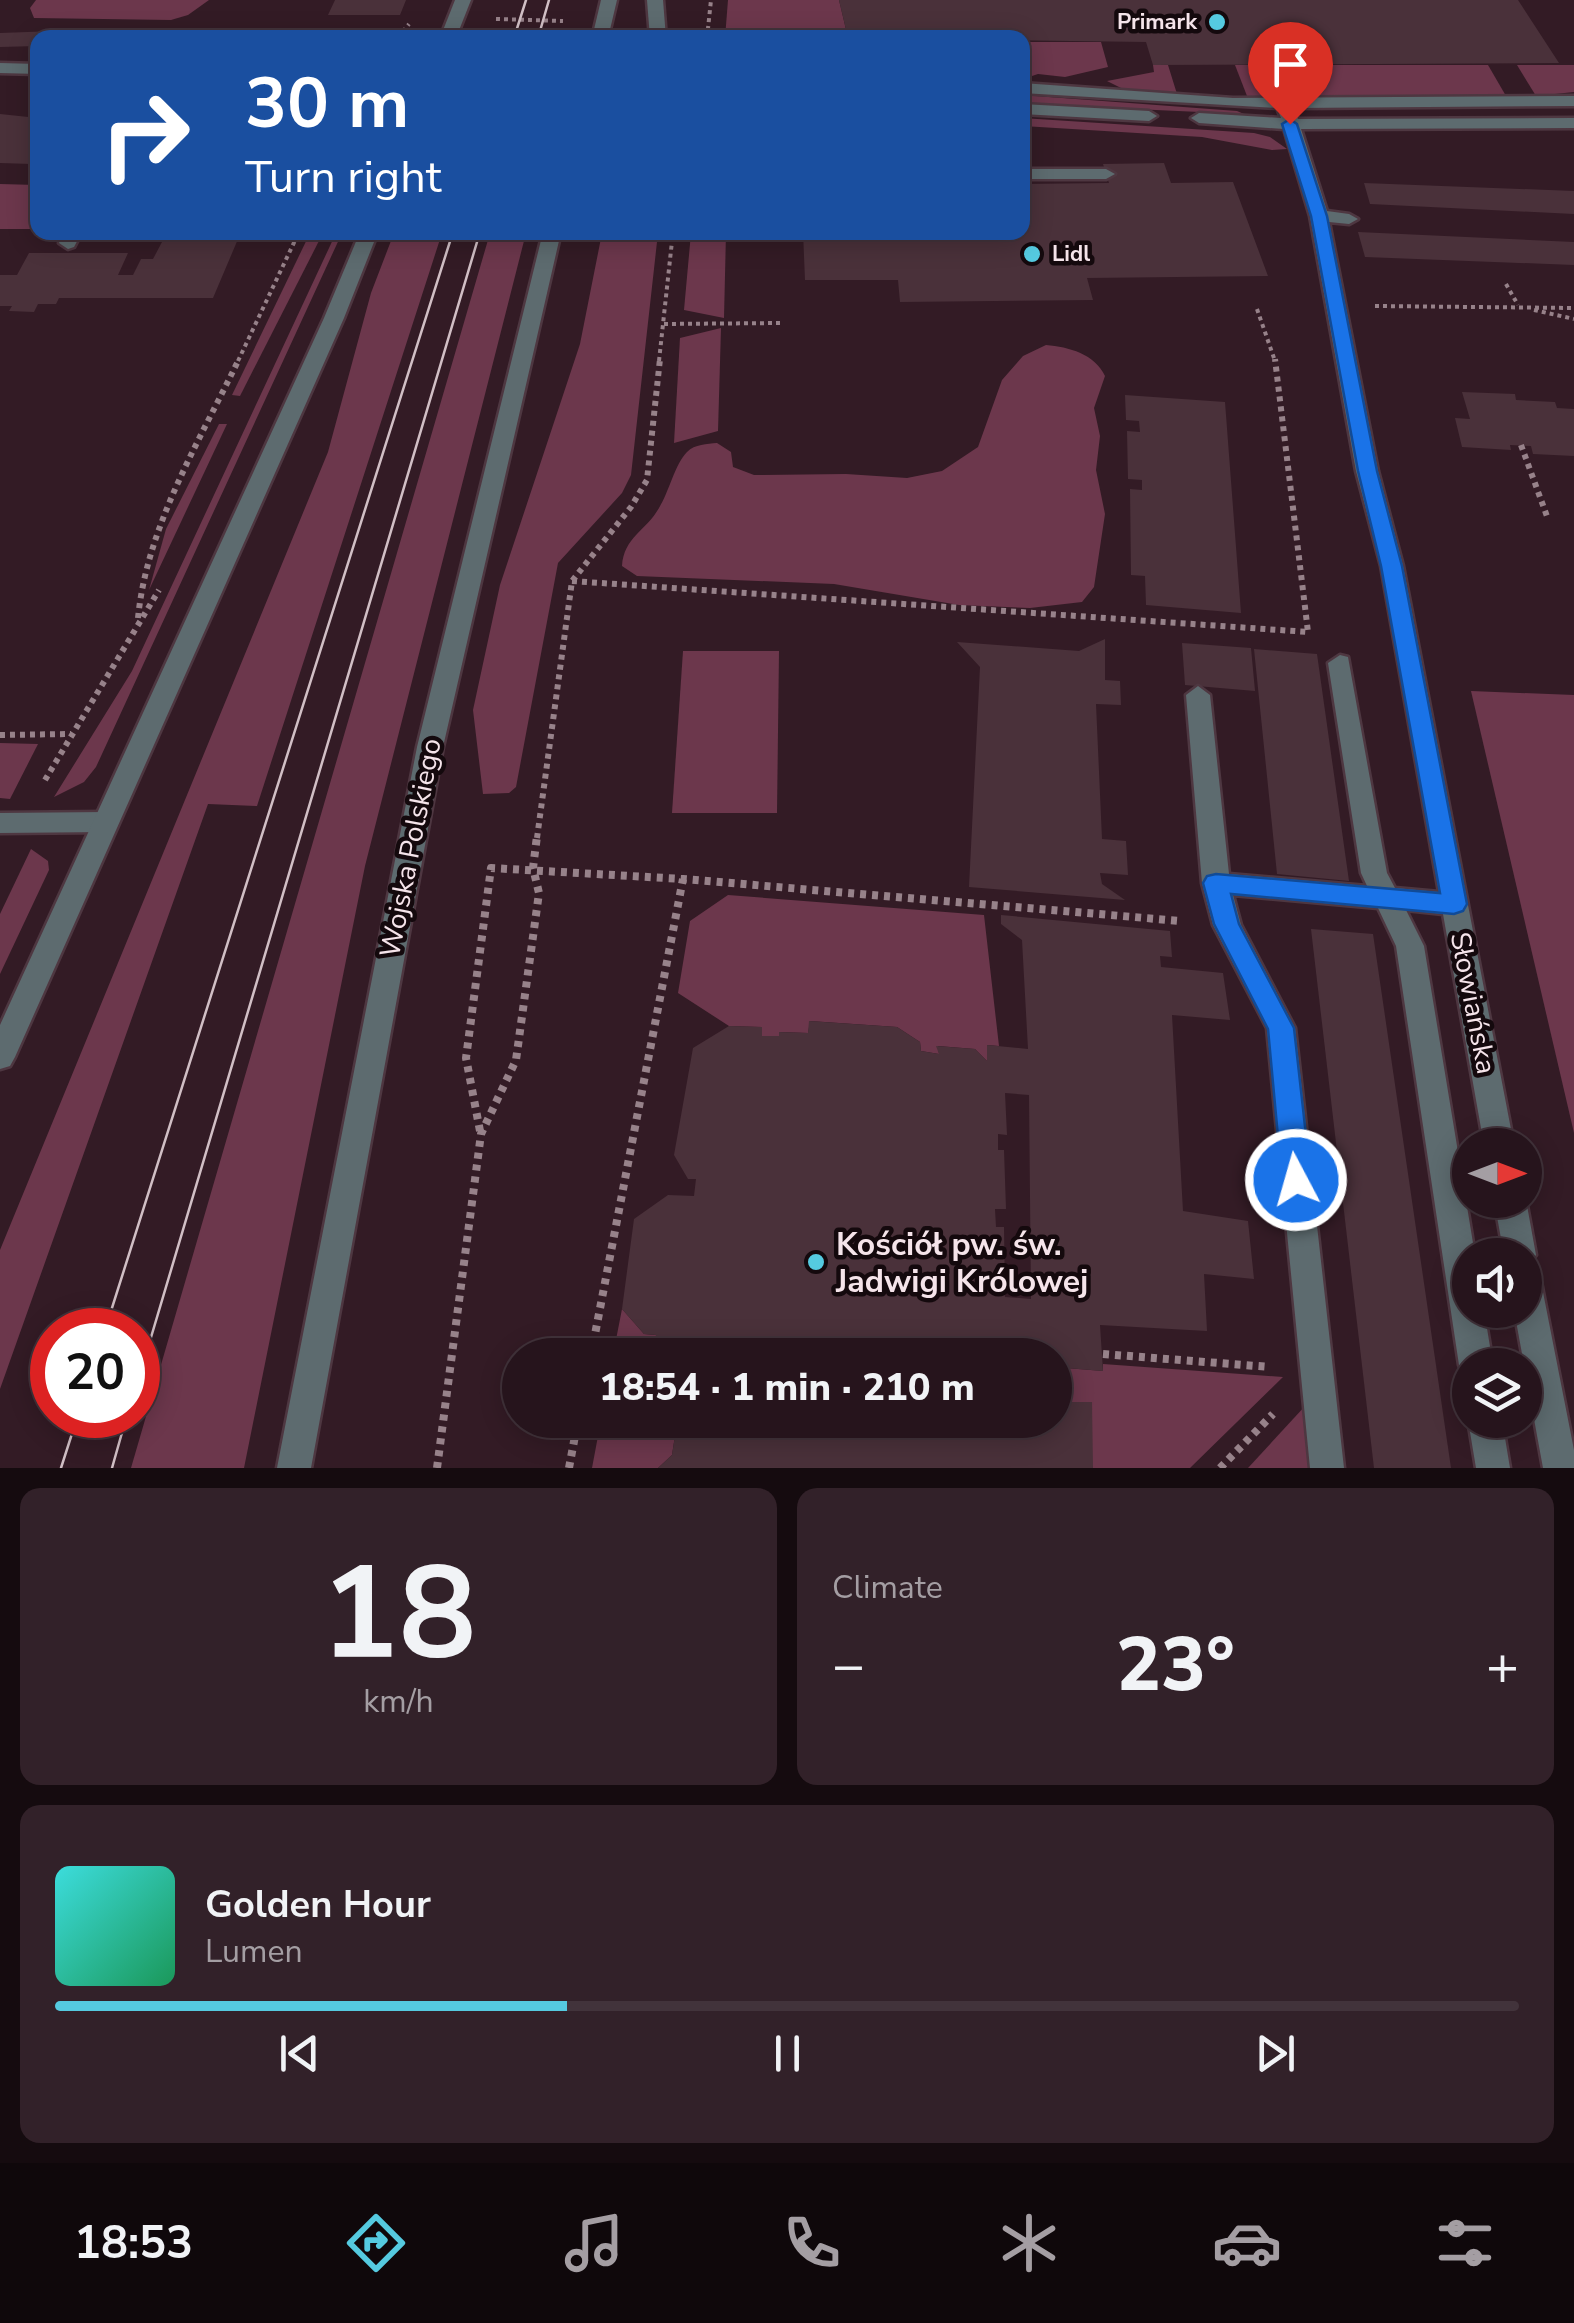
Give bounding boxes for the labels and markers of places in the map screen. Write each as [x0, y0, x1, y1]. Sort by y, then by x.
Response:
place label: Primark [1117, 7, 1198, 37]
marker: Primark [1206, 11, 1228, 33]
pin [1248, 22, 1333, 125]
place label: Lidl [1052, 239, 1090, 269]
marker: Lidl [1021, 243, 1043, 265]
place label: Kościół pw. św. Jadwigi Królowej [835, 1223, 1088, 1303]
marker: Kościół pw. św. Jadwigi Królowej [805, 1251, 827, 1273]

